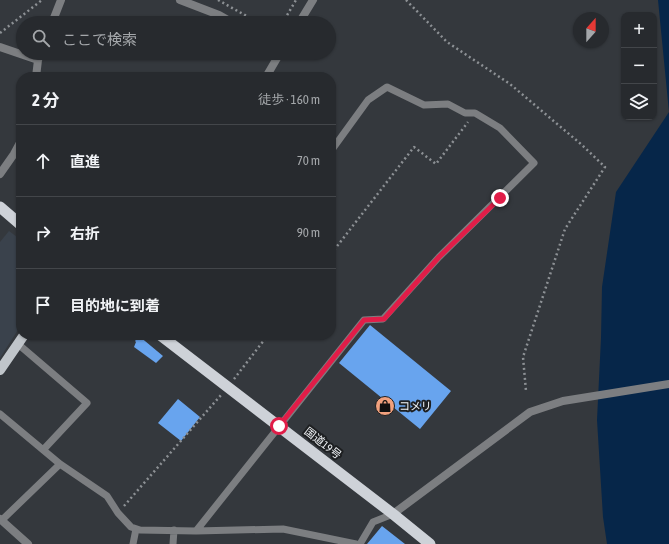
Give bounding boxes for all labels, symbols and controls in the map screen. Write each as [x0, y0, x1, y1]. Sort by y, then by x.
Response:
north arrow [573, 12, 609, 48]
map controls [621, 12, 657, 120]
button: + [621, 12, 657, 48]
search box [16, 16, 336, 60]
icon: search [30, 27, 52, 49]
text: ここで検索 [62, 31, 137, 48]
button: − [621, 48, 657, 84]
button: layers [621, 84, 657, 120]
text: 2 分 [32, 90, 59, 110]
text: 徒歩 · 160 m [258, 92, 320, 107]
icon: ahead [32, 150, 54, 172]
text: 直進 [70, 153, 100, 170]
text: 70 m [297, 153, 320, 168]
route end [491, 189, 509, 207]
icon: right [32, 222, 54, 244]
text: 右折 [70, 225, 100, 242]
text: 90 m [297, 225, 320, 240]
icon: arrive [32, 294, 54, 316]
text: 目的地に到着 [70, 297, 160, 314]
shop icon: コメリ [374, 395, 396, 417]
place label: コメリ [399, 400, 432, 412]
route start [270, 417, 288, 435]
street label: 国道19号 [302, 425, 344, 461]

